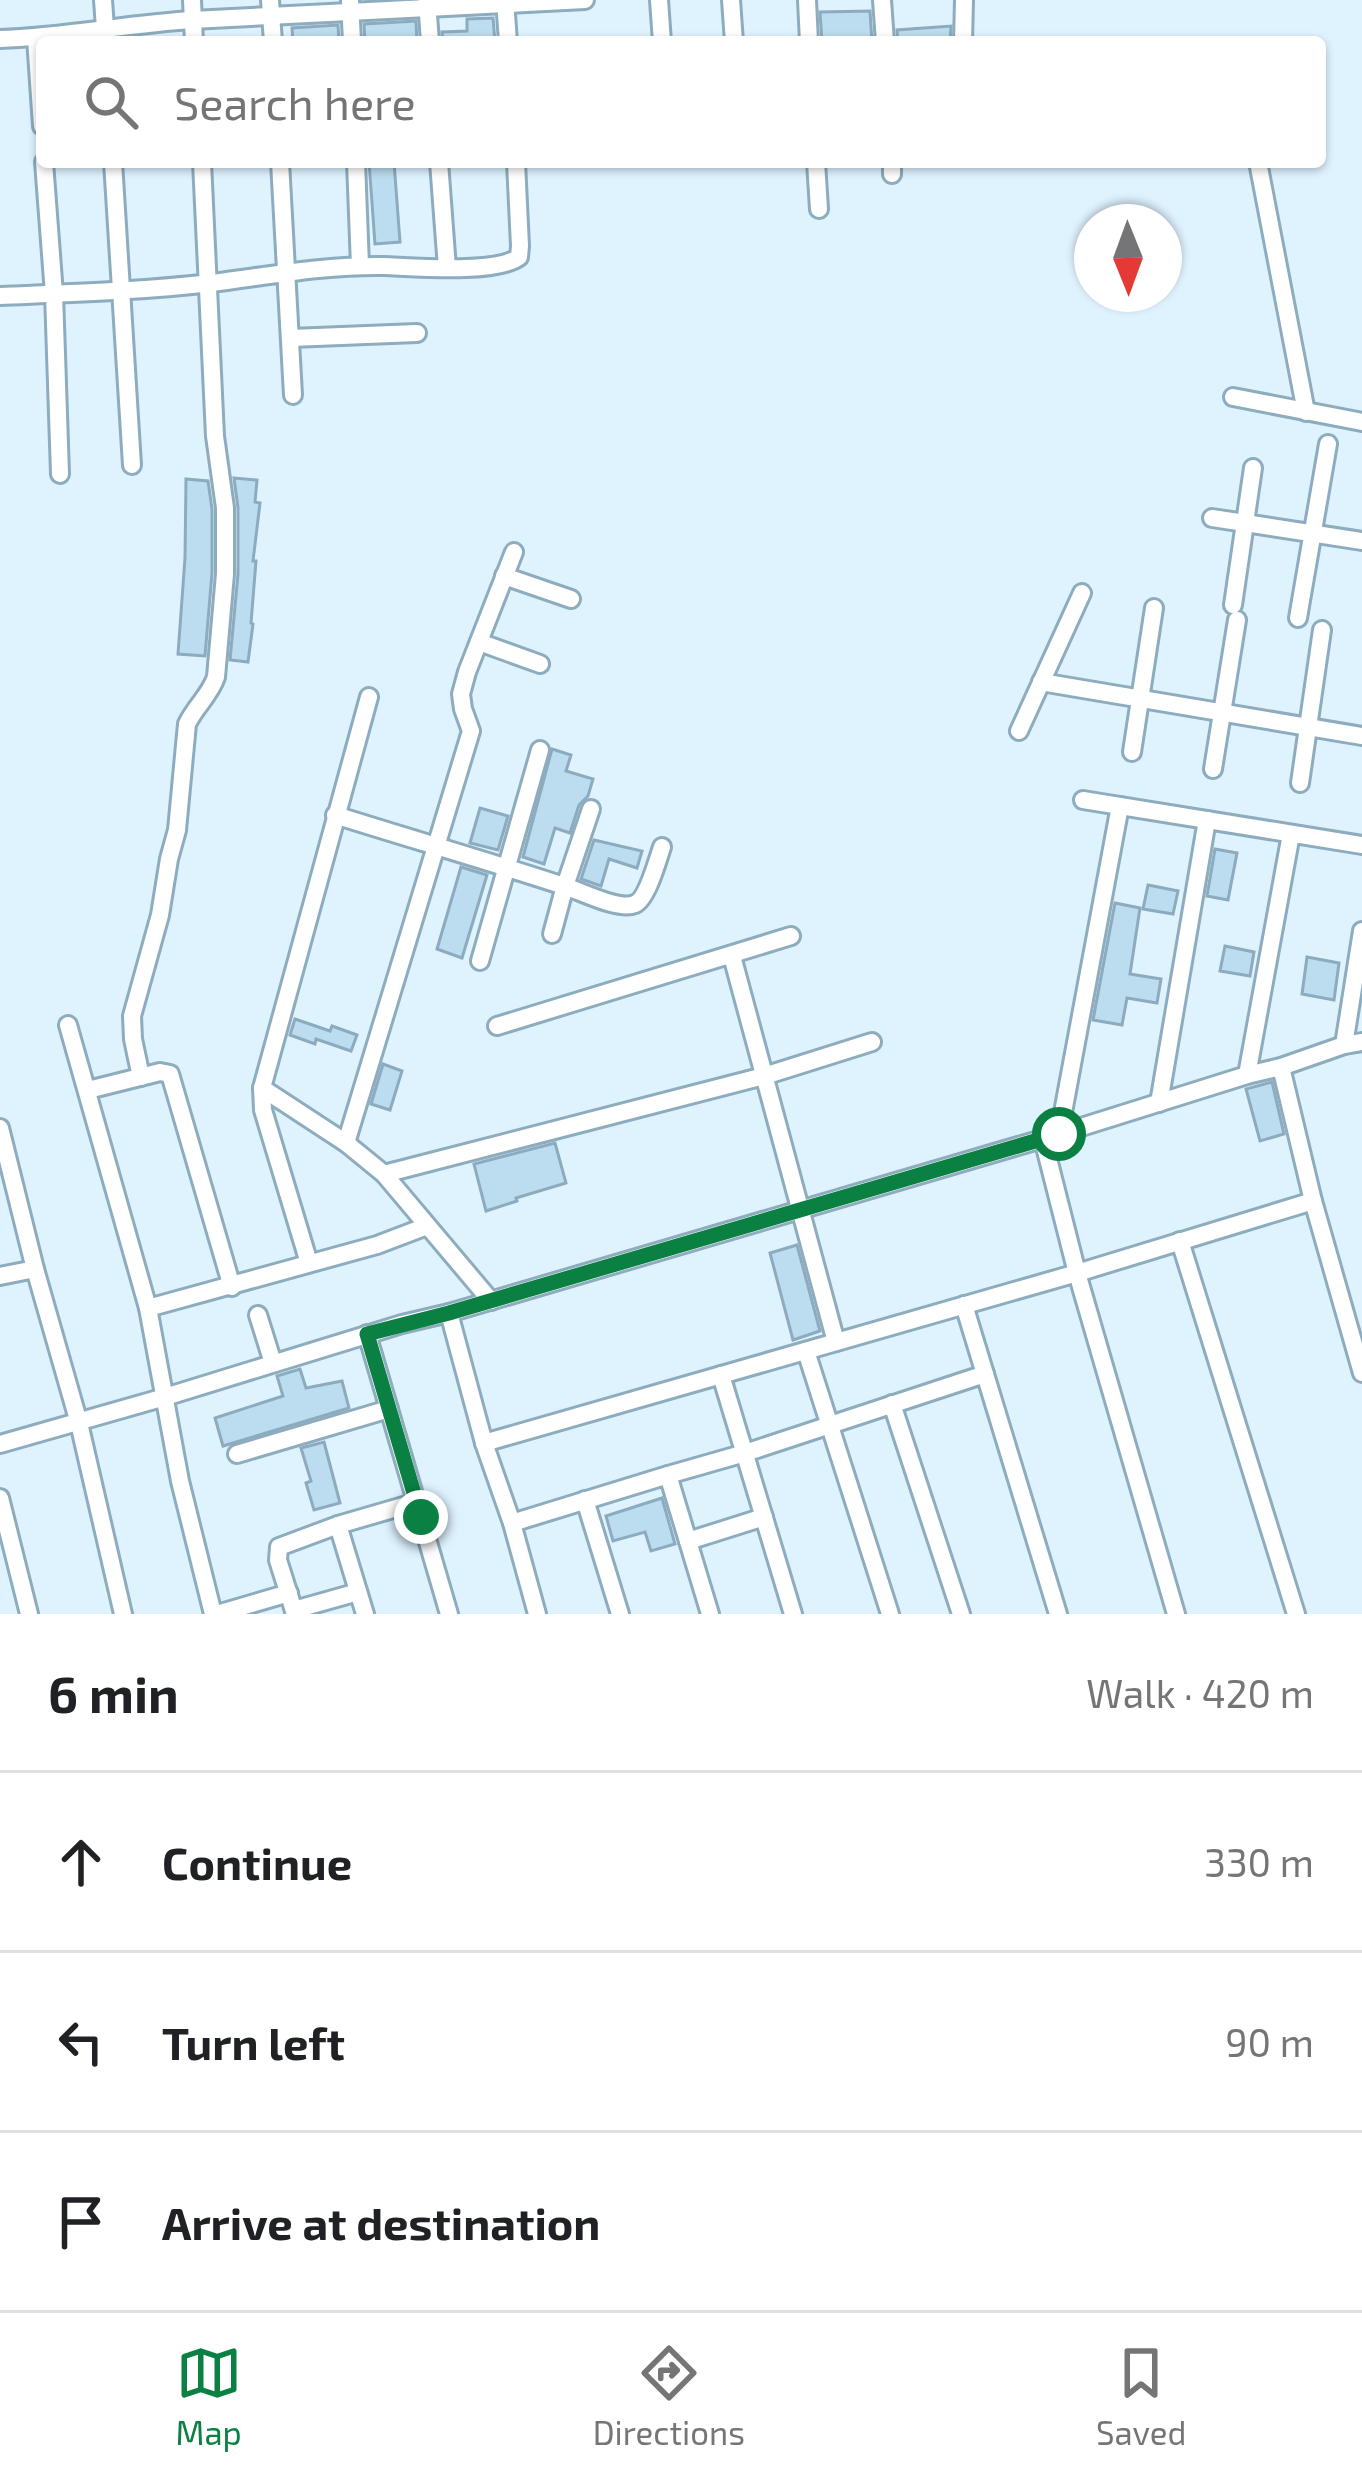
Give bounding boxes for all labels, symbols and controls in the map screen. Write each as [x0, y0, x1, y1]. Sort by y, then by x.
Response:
search box [36, 36, 1326, 168]
icon: search [78, 69, 144, 135]
text: Search here [174, 75, 416, 129]
north arrow [1074, 204, 1182, 312]
route start [1032, 1107, 1086, 1161]
route end [394, 1490, 448, 1544]
text: 6 min [48, 1662, 179, 1723]
text: Walk · 420 m [1086, 1669, 1314, 1716]
icon: ahead [48, 1829, 114, 1895]
text: Continue [162, 1835, 352, 1889]
text: 330 m [1204, 1838, 1314, 1885]
icon: left [48, 2009, 114, 2075]
text: Turn left [162, 2015, 345, 2069]
text: 90 m [1225, 2018, 1314, 2065]
icon: arrive [48, 2189, 114, 2255]
text: Arrive at destination [162, 2195, 600, 2249]
tab: Map [176, 2340, 242, 2452]
tab: Directions [593, 2340, 745, 2452]
tab: Saved [1096, 2340, 1186, 2452]

